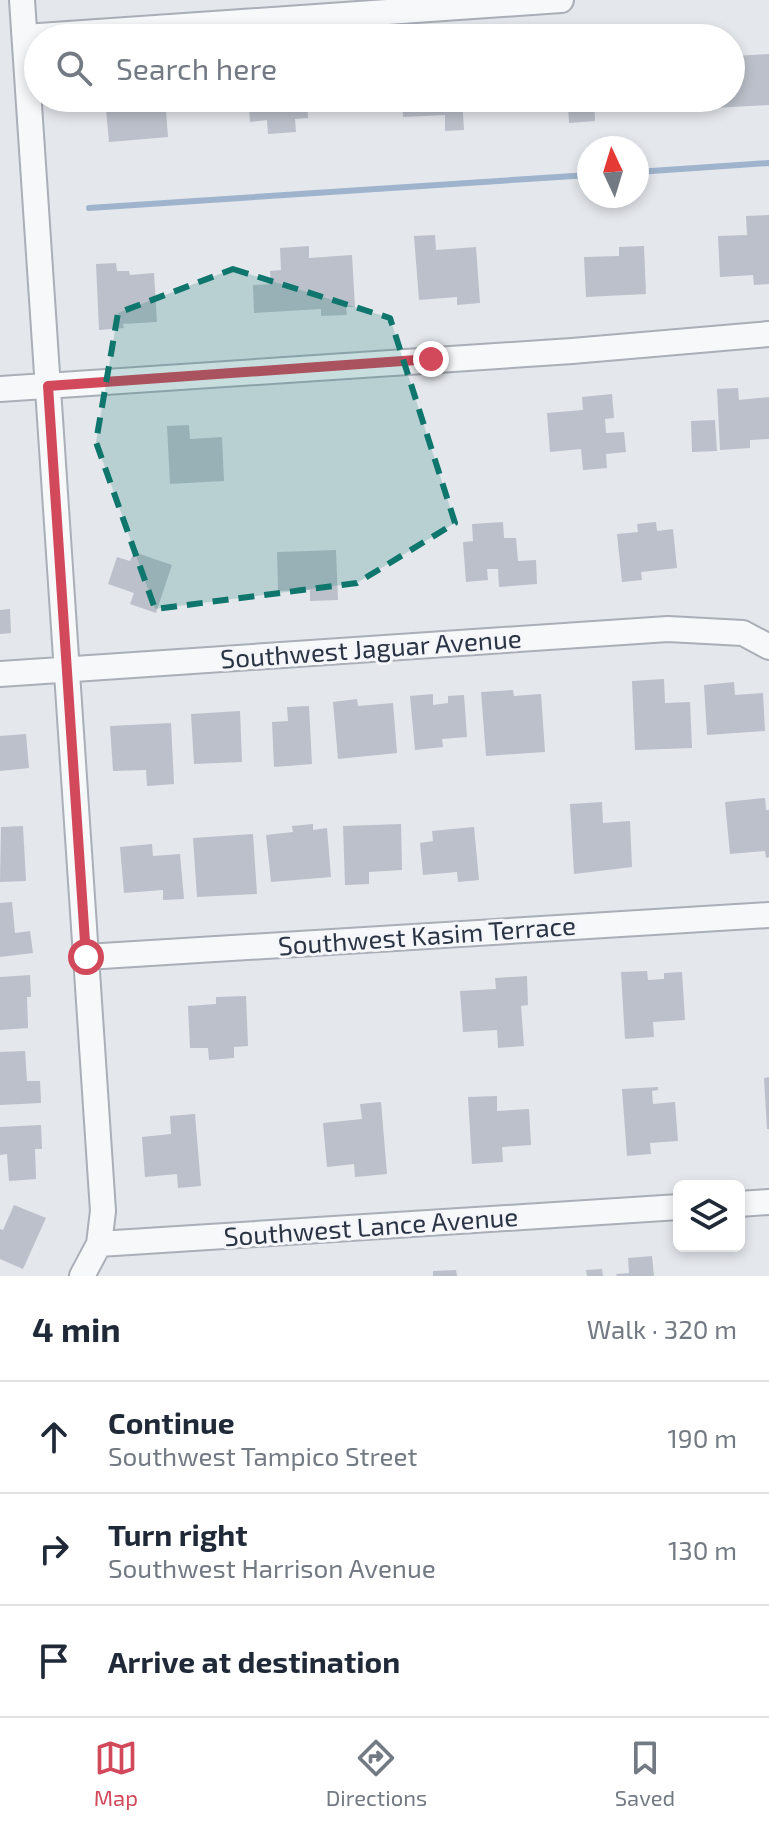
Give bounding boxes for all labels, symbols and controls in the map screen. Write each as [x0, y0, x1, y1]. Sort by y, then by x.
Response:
search box [24, 24, 745, 112]
icon: search [52, 46, 96, 90]
text: Search here [116, 50, 277, 86]
north arrow [577, 136, 649, 208]
route end [413, 341, 449, 377]
street label: Southwest Jaguar Avenue [219, 622, 523, 673]
street label: Southwest Kasim Terrace [277, 909, 577, 960]
route start [68, 939, 104, 975]
map controls [673, 1180, 745, 1252]
button: layers [673, 1180, 745, 1252]
street label: Southwest Lance Avenue [223, 1200, 519, 1251]
text: 4 min [32, 1308, 121, 1349]
text: Walk · 320 m [587, 1313, 737, 1344]
text: Continue [108, 1404, 235, 1440]
icon: ahead [32, 1415, 76, 1459]
text: 190 m [668, 1422, 737, 1453]
text: Southwest Tampico Street [108, 1440, 417, 1471]
text: Turn right [108, 1516, 248, 1552]
icon: right [32, 1527, 76, 1571]
text: 130 m [668, 1534, 737, 1565]
text: Southwest Harrison Avenue [108, 1552, 436, 1583]
icon: arrive [32, 1639, 76, 1683]
text: Arrive at destination [108, 1643, 400, 1679]
tab: Map [94, 1736, 138, 1810]
tab: Directions [326, 1736, 427, 1810]
tab: Saved [615, 1736, 675, 1810]

